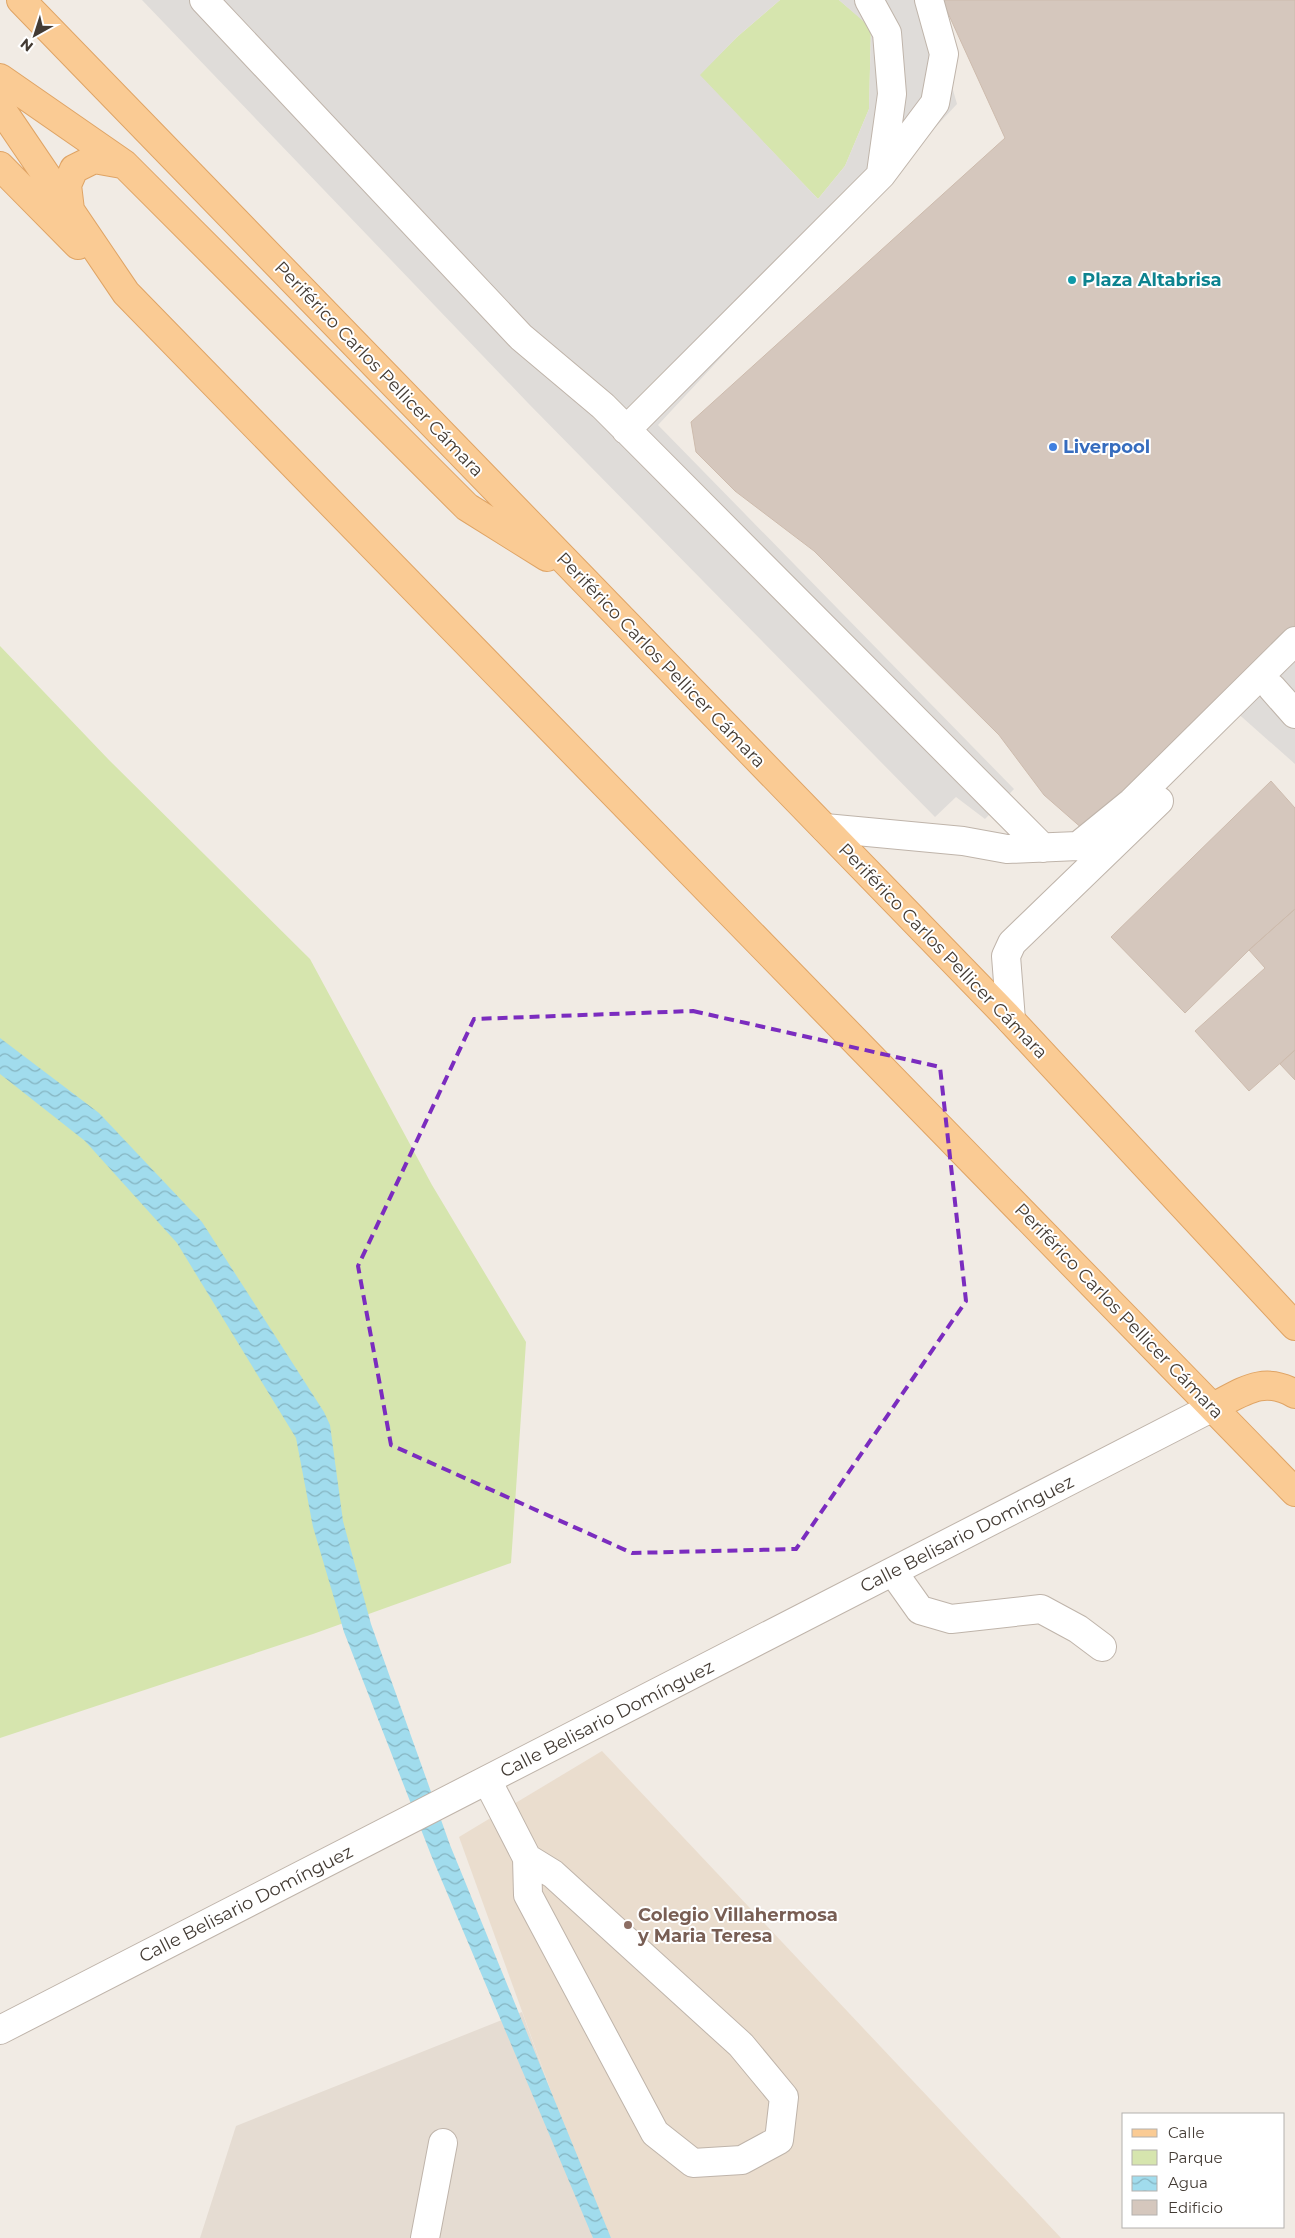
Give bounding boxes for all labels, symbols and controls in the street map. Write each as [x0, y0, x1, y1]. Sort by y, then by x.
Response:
north arrow [10, 10, 60, 60]
text: N [17, 35, 37, 56]
street label: Periférico Carlos Pellicer Cámara [270, 257, 488, 481]
place label: Plaza Altabrisa [1082, 269, 1222, 291]
marker: Plaza Altabrisa [1066, 274, 1078, 286]
place label: Liverpool [1063, 436, 1150, 458]
marker: Liverpool [1047, 441, 1059, 453]
street label: Periférico Carlos Pellicer Cámara [552, 548, 770, 772]
street label: Periférico Carlos Pellicer Cámara [834, 839, 1052, 1063]
street label: Periférico Carlos Pellicer Cámara [1010, 1199, 1228, 1423]
street label: Calle Belisario Domínguez [857, 1470, 1077, 1598]
street label: Calle Belisario Domínguez [497, 1655, 717, 1783]
street label: Calle Belisario Domínguez [136, 1840, 356, 1968]
place label: Colegio Villahermosa y Maria Teresa [637, 1904, 838, 1947]
marker: Colegio Villahermosa y Maria Teresa [622, 1919, 634, 1931]
legend [1122, 2113, 1285, 2228]
text: Calle [1168, 2123, 1205, 2142]
text: Parque [1168, 2148, 1223, 2167]
text: Agua [1168, 2173, 1208, 2192]
text: Edificio [1168, 2198, 1223, 2217]

